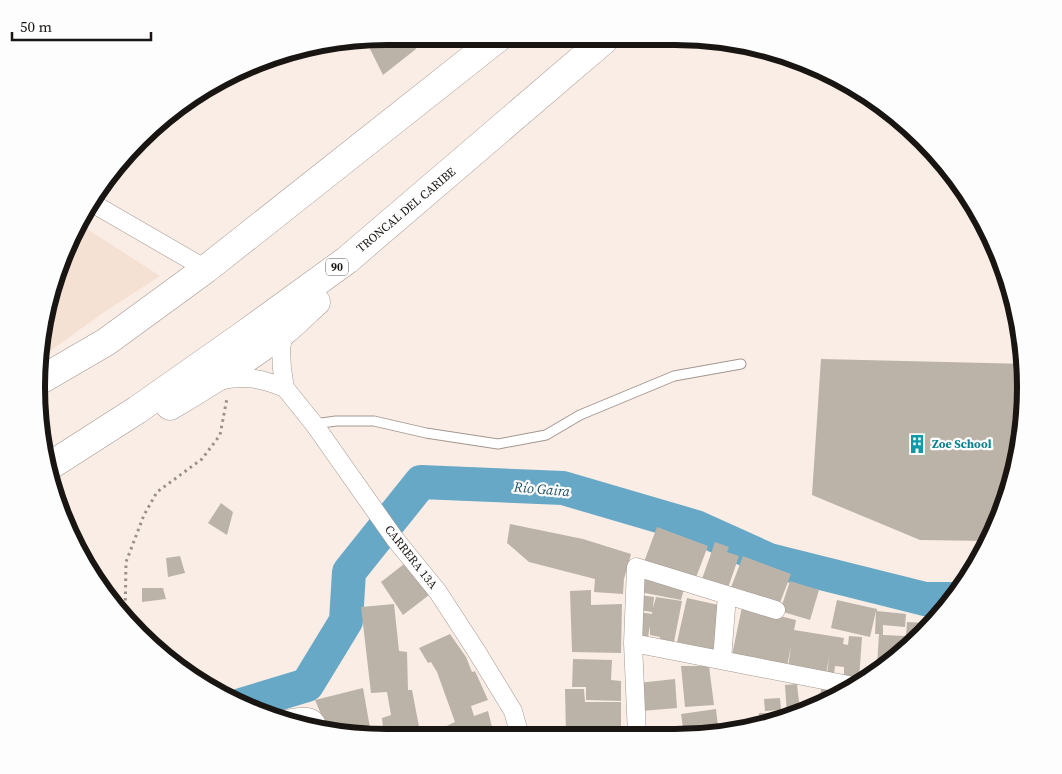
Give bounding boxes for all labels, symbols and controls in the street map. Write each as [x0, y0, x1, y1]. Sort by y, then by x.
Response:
scale bar [12, 10, 151, 42]
text: 50 m [20, 16, 52, 37]
street label: TRONCAL DEL CARIBE [353, 164, 459, 256]
road number: 90 [326, 258, 348, 276]
building icon: Zoe School [906, 433, 928, 455]
place label: Zoe School [932, 436, 992, 452]
water label: Río Gaira [512, 476, 572, 501]
street label: CARRERA 13A [381, 522, 441, 592]

